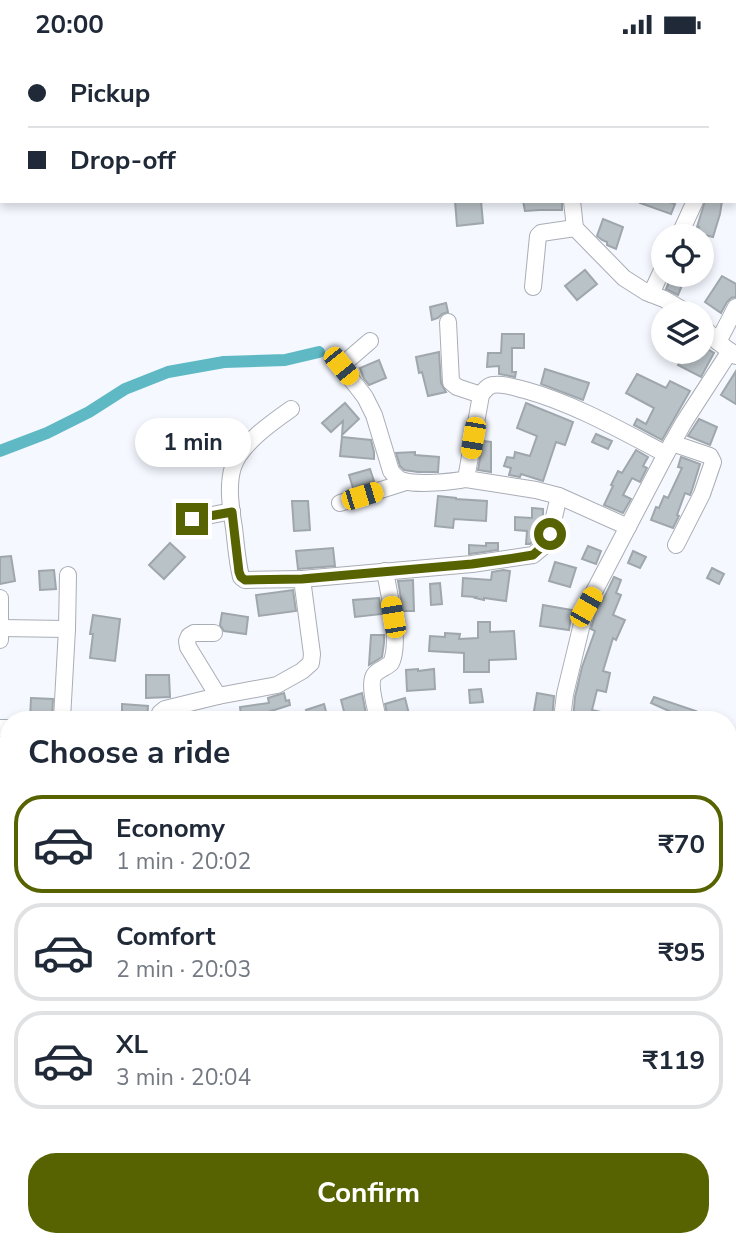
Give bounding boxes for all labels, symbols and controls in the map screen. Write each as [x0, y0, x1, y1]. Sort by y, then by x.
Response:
text: 20:00 [35, 7, 104, 42]
text: Pickup [70, 76, 150, 111]
text: Drop-off [70, 143, 176, 178]
map controls [651, 224, 714, 364]
button: locate [651, 224, 714, 287]
button: layers [651, 301, 714, 364]
car [320, 343, 363, 389]
car [460, 415, 487, 461]
callout: 1 min [134, 417, 250, 467]
text: 1 min [163, 427, 223, 458]
car [339, 480, 386, 512]
route end [176, 503, 208, 535]
route start [534, 518, 566, 550]
car [567, 584, 606, 630]
car [380, 594, 407, 640]
text: Choose a ride [28, 731, 230, 774]
text: Economy [116, 811, 225, 846]
icon: car [32, 813, 95, 876]
text: ₹70 [658, 827, 705, 862]
text: 1 min · 20:02 [116, 846, 251, 877]
text: Comfort [116, 919, 216, 954]
icon: car [32, 921, 95, 984]
text: ₹95 [658, 935, 705, 970]
text: 2 min · 20:03 [116, 954, 251, 985]
text: XL [116, 1027, 148, 1062]
icon: car [32, 1029, 95, 1092]
text: ₹119 [643, 1043, 705, 1078]
text: 3 min · 20:04 [116, 1062, 251, 1093]
button: Confirm [28, 1153, 709, 1233]

